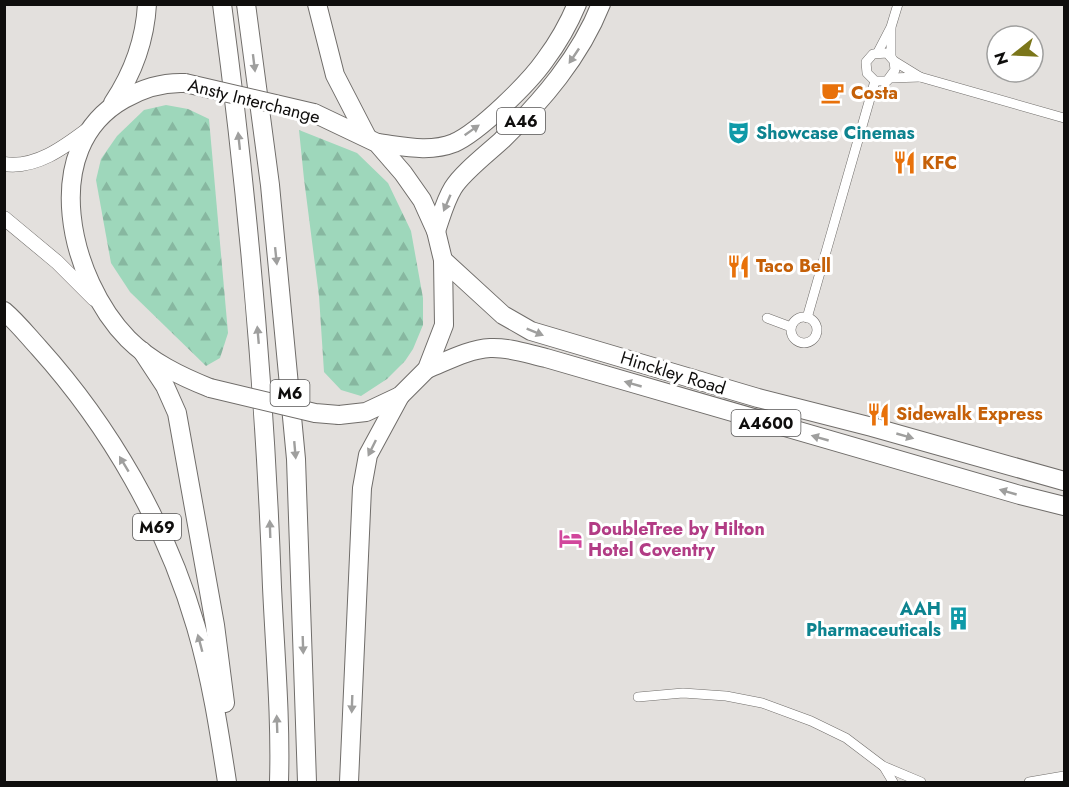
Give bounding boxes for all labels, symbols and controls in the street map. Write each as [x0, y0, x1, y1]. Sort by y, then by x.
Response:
north arrow [985, 24, 1045, 84]
one-way arrow [568, 48, 579, 64]
text: N [988, 49, 1014, 68]
one-way arrow [249, 53, 259, 72]
street label: Ansty Interchange [185, 72, 323, 130]
cafe icon: Costa [820, 80, 846, 106]
place label: Costa [851, 80, 898, 106]
road number: A46 [497, 108, 545, 134]
theatre icon: Showcase Cinemas [725, 120, 751, 146]
place label: Showcase Cinemas [756, 120, 915, 146]
one-way arrow [464, 124, 480, 136]
one-way arrow [234, 131, 244, 150]
restaurant icon: KFC [891, 150, 917, 176]
place label: KFC [922, 150, 957, 176]
one-way arrow [442, 194, 452, 212]
one-way arrow [271, 247, 281, 266]
restaurant icon: Taco Bell [725, 253, 751, 279]
place label: Taco Bell [756, 253, 831, 279]
one-way arrow [253, 325, 263, 344]
one-way arrow [527, 327, 545, 337]
street label: Hinckley Road [617, 345, 729, 401]
one-way arrow [624, 379, 642, 388]
road number: M6 [270, 380, 310, 406]
restaurant icon: Sidewalk Express [865, 401, 891, 427]
place label: Sidewalk Express [896, 401, 1043, 427]
road number: A4600 [732, 410, 801, 436]
one-way arrow [896, 432, 914, 441]
one-way arrow [811, 433, 829, 443]
one-way arrow [368, 439, 377, 456]
one-way arrow [290, 441, 300, 460]
one-way arrow [118, 456, 129, 472]
one-way arrow [999, 487, 1017, 496]
road number: M69 [133, 514, 181, 540]
place label: DoubleTree by Hilton Hotel Coventry [588, 516, 765, 563]
one-way arrow [265, 520, 275, 539]
hotel icon: DoubleTree by Hilton Hotel Coventry [557, 526, 583, 552]
place label: AAH Pharmaceuticals [806, 596, 941, 643]
building icon: AAH Pharmaceuticals [946, 606, 972, 632]
one-way arrow [195, 634, 204, 652]
one-way arrow [298, 636, 308, 655]
one-way arrow [347, 694, 356, 713]
one-way arrow [273, 715, 282, 734]

